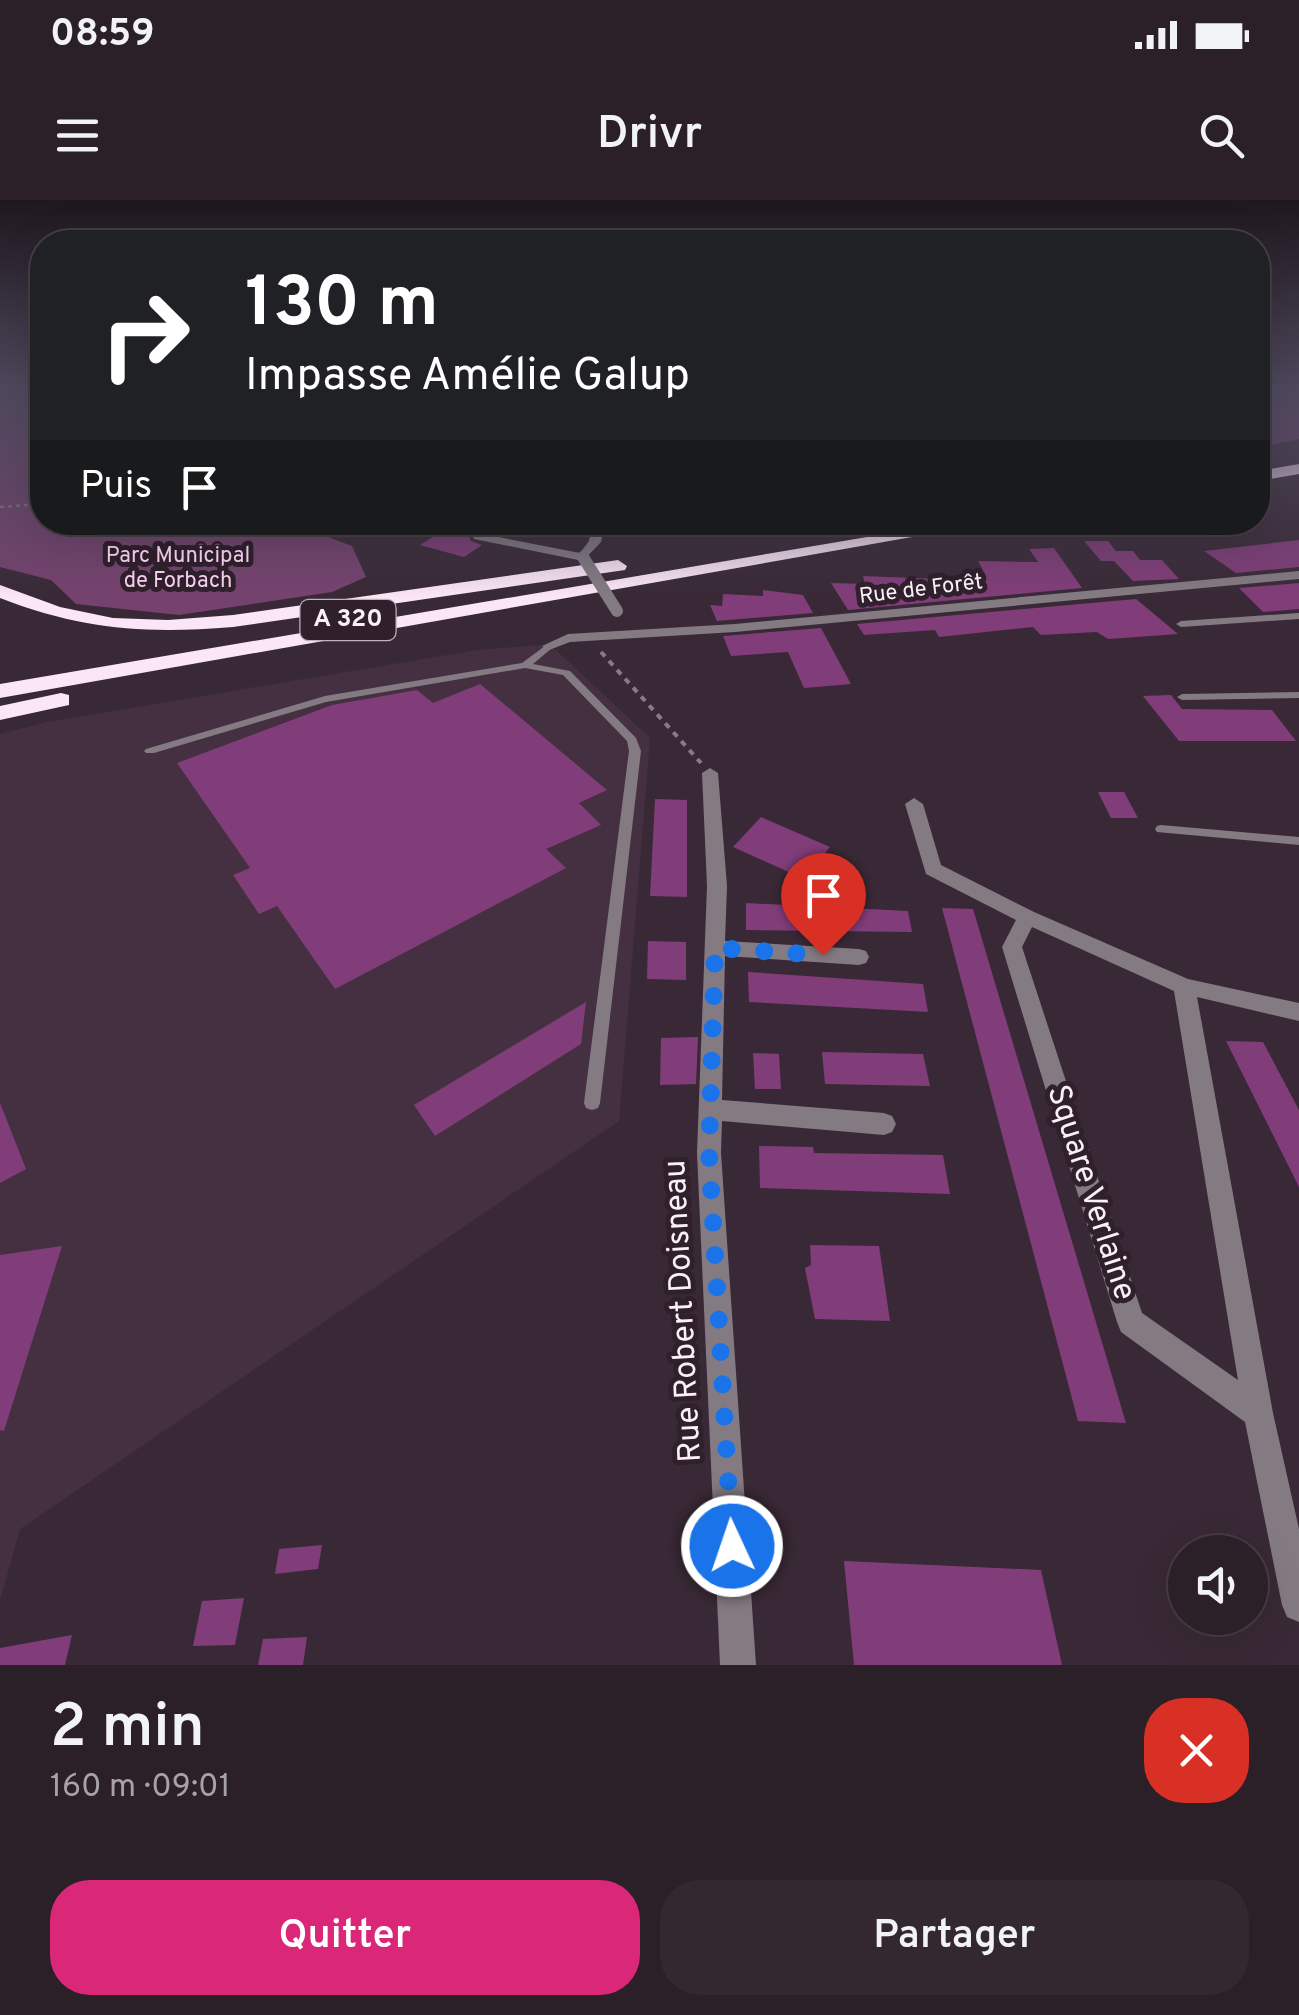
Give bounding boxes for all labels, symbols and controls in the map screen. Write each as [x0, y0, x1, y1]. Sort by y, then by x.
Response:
text: 08:59 [50, 11, 155, 60]
text: Drivr [597, 107, 702, 164]
icon: menu [50, 108, 105, 163]
icon: search [1194, 108, 1249, 163]
text: 130 m [245, 262, 439, 351]
icon: right [80, 270, 210, 400]
text: Impasse Amélie Galup [245, 349, 690, 406]
icon: arrive [172, 460, 227, 515]
text: Puis [80, 463, 152, 512]
park label: Parc Municipal de Forbach [106, 543, 250, 595]
street label: Rue de Forêt [858, 569, 984, 611]
road number: A 320 [300, 600, 396, 640]
pin [781, 853, 866, 956]
icon: arrive [796, 868, 851, 923]
street label: Square Verlaine [1036, 1080, 1144, 1306]
street label: Rue Robert Doisneau [656, 1159, 712, 1463]
position arrow [680, 1494, 784, 1598]
map controls [1168, 1535, 1268, 1635]
button: sound [1168, 1535, 1268, 1635]
text: 2 min [50, 1692, 205, 1768]
button: close [1144, 1698, 1249, 1803]
text: 160 m · 09:01 [50, 1768, 231, 1808]
button: Quitter [50, 1880, 640, 1995]
button: Partager [660, 1880, 1249, 1995]

